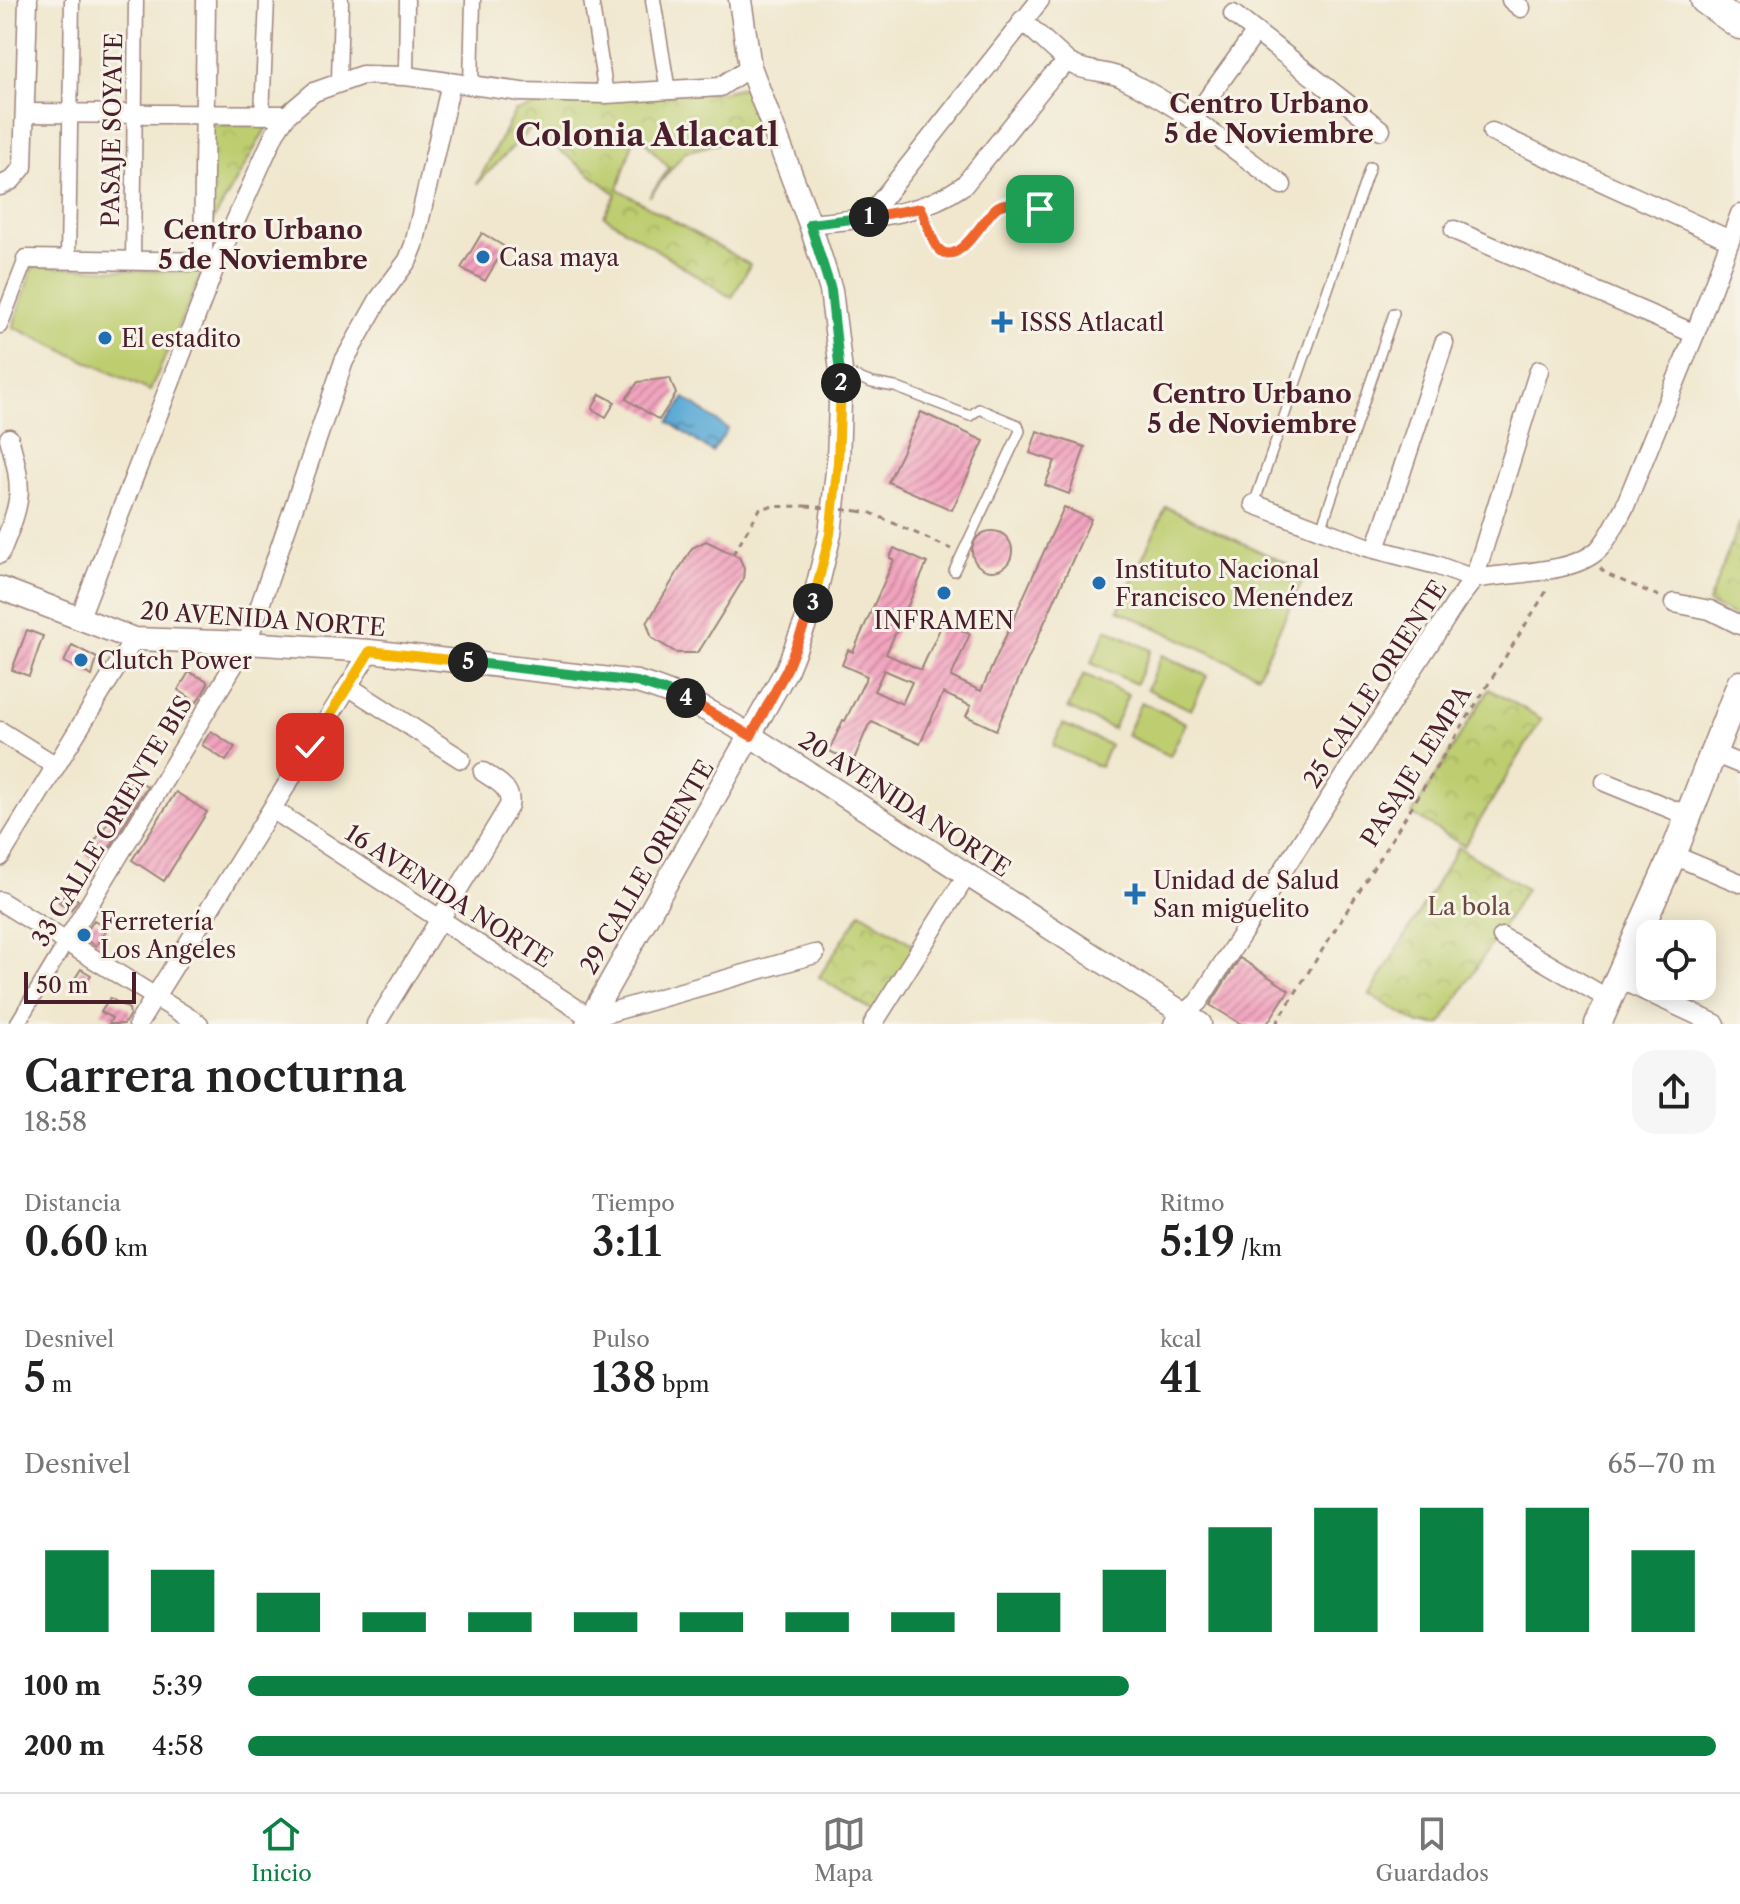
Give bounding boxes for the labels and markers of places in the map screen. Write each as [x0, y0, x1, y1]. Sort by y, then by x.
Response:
pin [1006, 175, 1074, 243]
pin: 1 [849, 197, 889, 237]
place label: Casa maya [499, 243, 619, 272]
marker: Casa maya [474, 248, 492, 266]
place label: ISSS Atlacatl [1020, 308, 1164, 337]
marker: ISSS Atlacatl [991, 311, 1013, 333]
place label: El estadito [121, 324, 241, 353]
marker: El estadito [96, 329, 114, 347]
pin: 2 [821, 363, 861, 403]
place label: Instituto Nacional Francisco Menéndez [1115, 555, 1353, 612]
marker: Instituto Nacional Francisco Menéndez [1090, 574, 1108, 592]
pin: 3 [793, 583, 833, 623]
marker: INFRAMEN [935, 584, 953, 602]
place label: INFRAMEN [874, 606, 1014, 635]
pin: 5 [448, 642, 488, 682]
place label: Clutch Power [97, 646, 252, 675]
marker: Clutch Power [72, 651, 90, 669]
pin: 4 [666, 678, 706, 718]
pin [276, 713, 344, 781]
place label: Unidad de Salud San miguelito [1153, 866, 1340, 923]
marker: Unidad de Salud San miguelito [1124, 883, 1146, 905]
place label: Ferretería Los Angeles [100, 907, 236, 964]
marker: Ferretería Los Angeles [75, 926, 93, 944]

